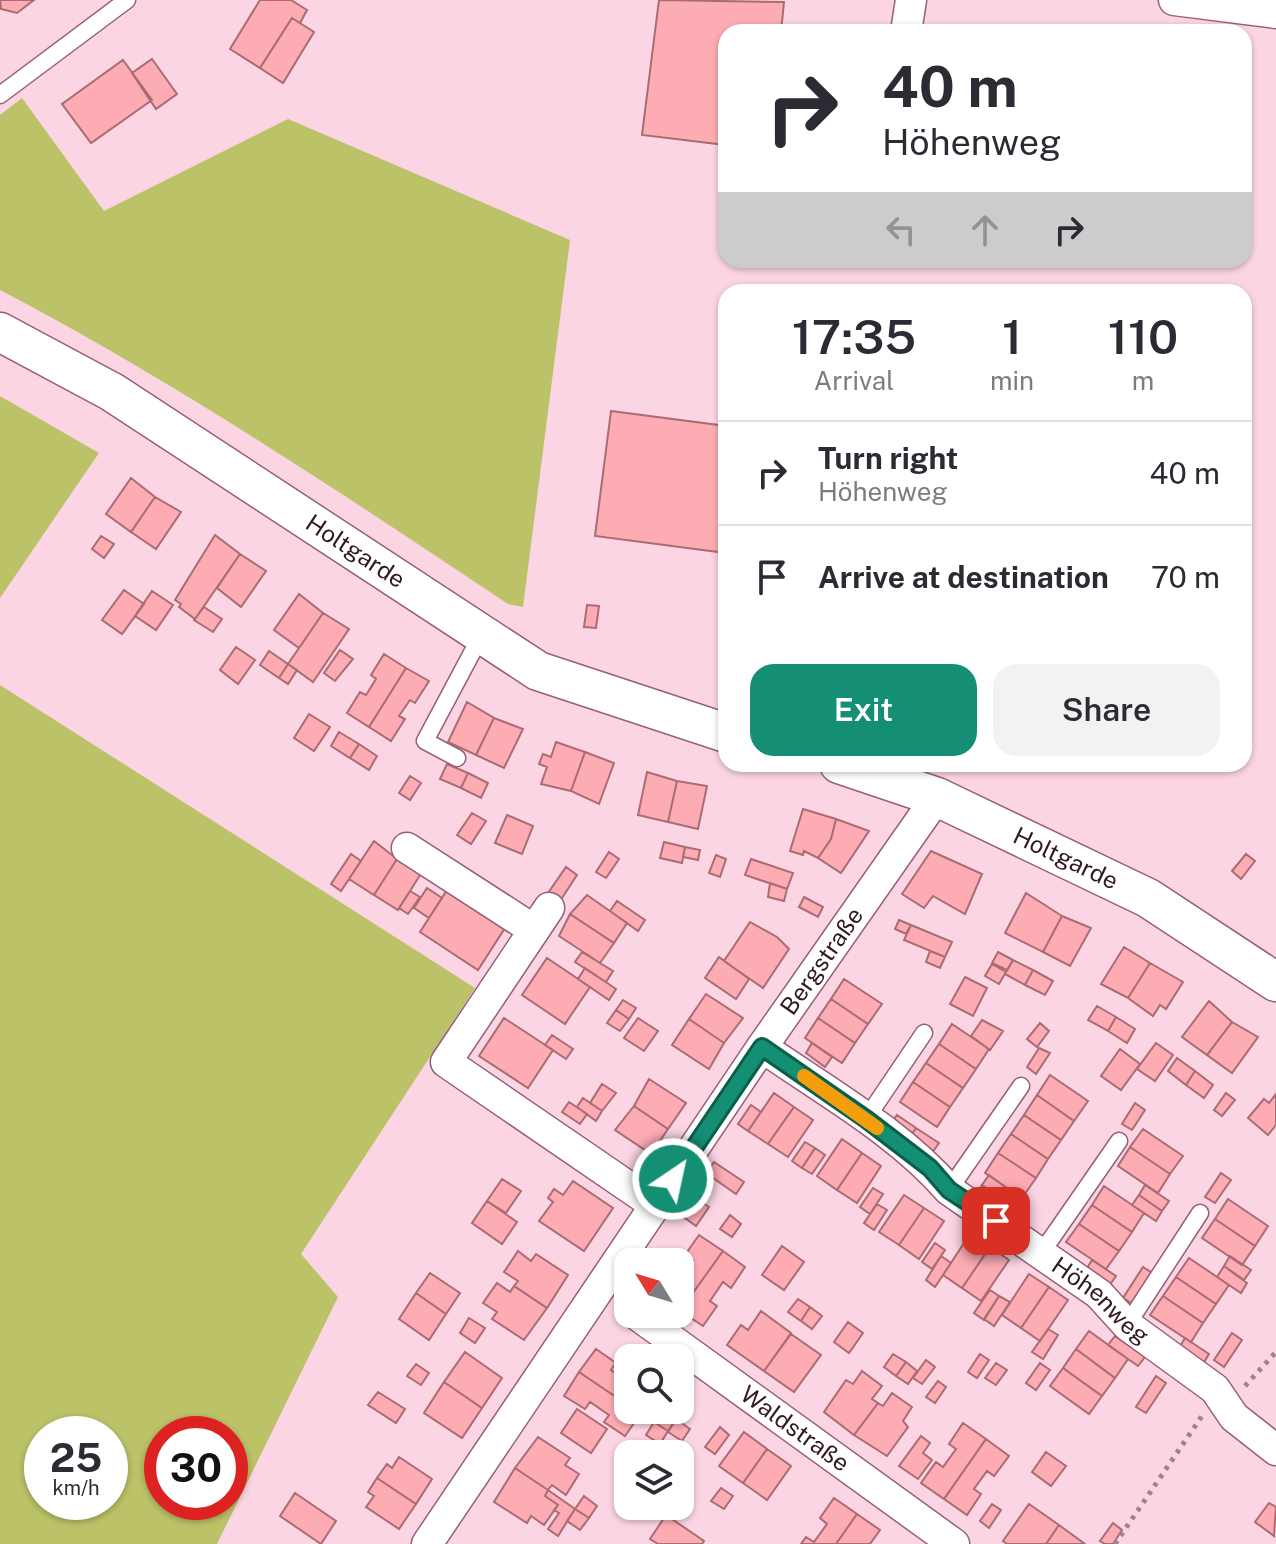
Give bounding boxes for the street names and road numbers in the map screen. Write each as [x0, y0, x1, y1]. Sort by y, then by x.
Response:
street label: Holtgarde [301, 508, 411, 593]
street label: Holtgarde [1009, 821, 1123, 895]
street label: Bergstraße [774, 902, 868, 1020]
street label: Höhenweg [1047, 1251, 1155, 1349]
street label: Waldstraße [736, 1379, 855, 1477]

